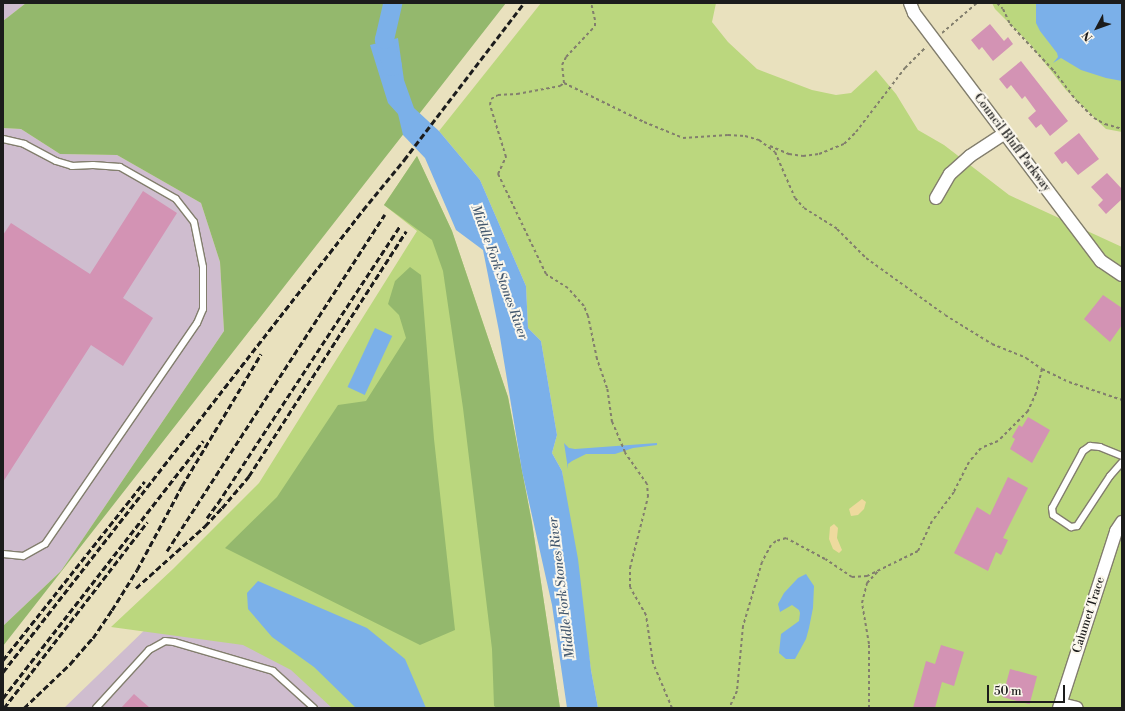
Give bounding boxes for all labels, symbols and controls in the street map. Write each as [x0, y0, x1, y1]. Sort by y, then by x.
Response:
north arrow [1077, 8, 1117, 48]
text: N [1080, 28, 1096, 44]
street label: Council Bluff Parkway [970, 91, 1054, 195]
water label: Middle Fork Stones River [467, 202, 531, 342]
water label: Middle Fork Stones River [546, 516, 578, 660]
street label: Calumet Trace [1070, 575, 1108, 655]
scale bar [989, 677, 1067, 703]
text: 50 m [994, 684, 1022, 699]

